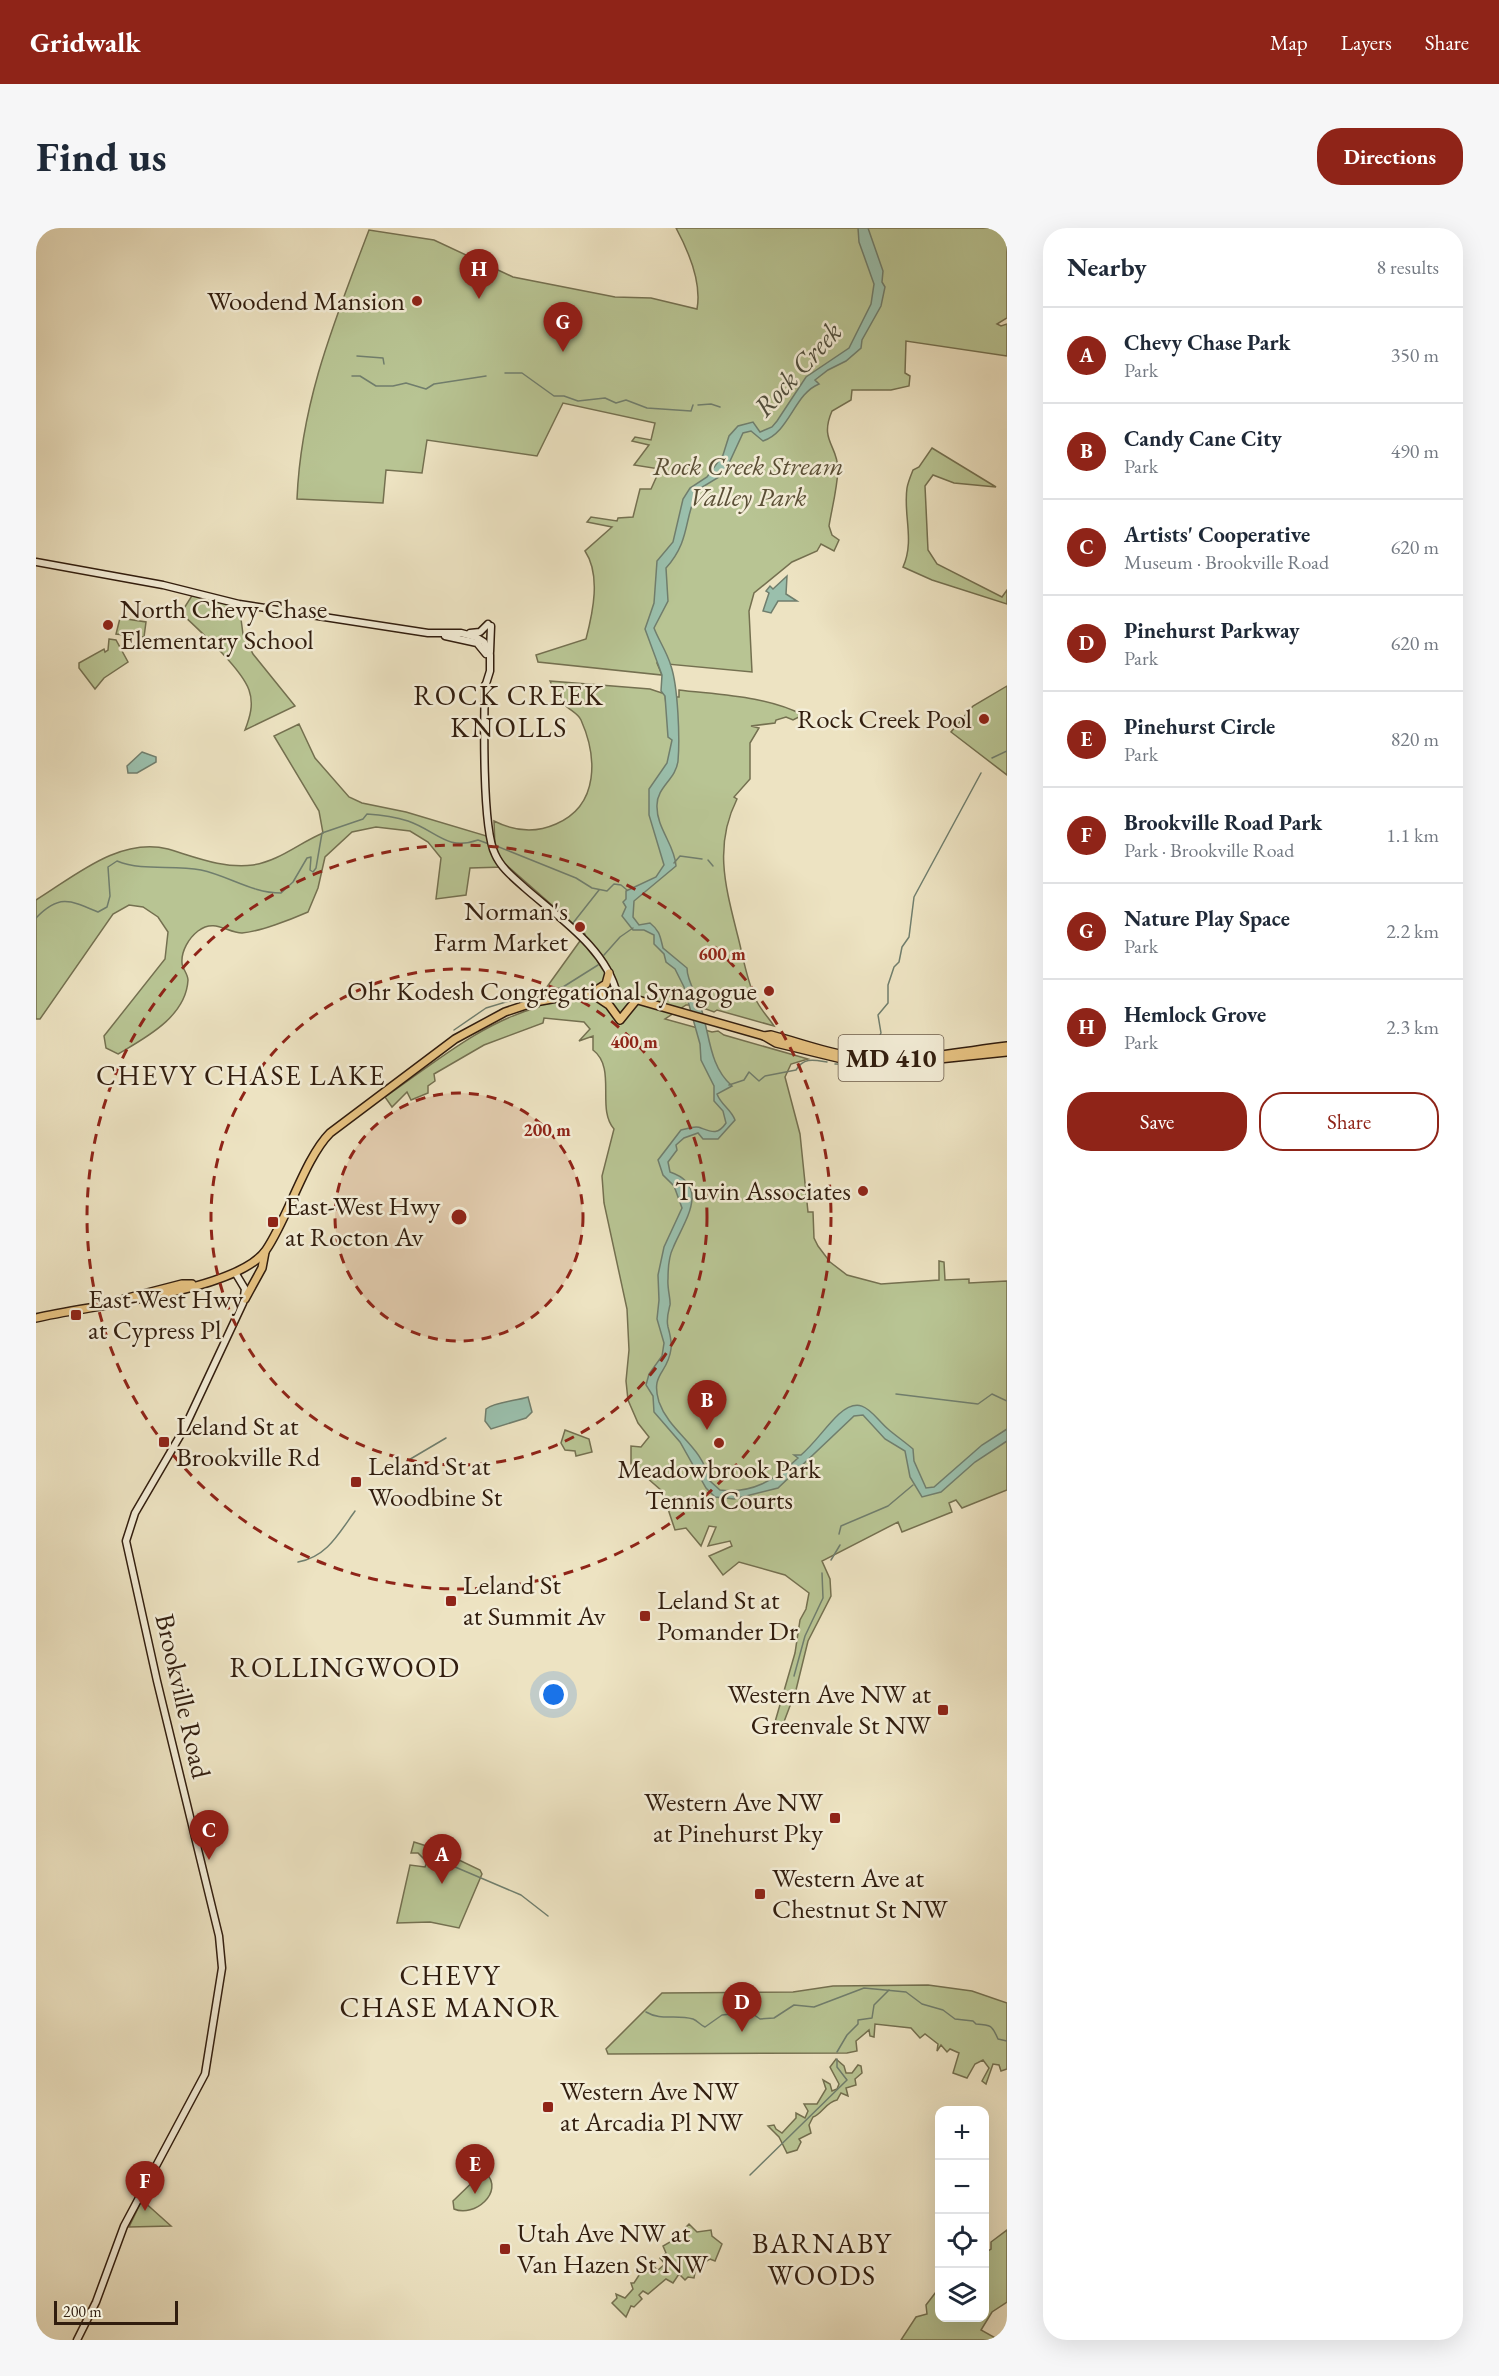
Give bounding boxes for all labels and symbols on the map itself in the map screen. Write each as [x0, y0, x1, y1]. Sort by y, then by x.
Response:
pin: H [460, 250, 498, 299]
place label: Woodend Mansion [207, 283, 405, 318]
marker: Woodend Mansion [410, 294, 424, 308]
pin: G [544, 302, 582, 352]
water label: Rock Creek [745, 314, 849, 424]
park label: Rock Creek Stream Valley Park [652, 448, 844, 514]
place label: North Chevy Chase Elementary School [120, 591, 327, 657]
marker: North Chevy Chase Elementary School [101, 618, 115, 632]
district label: ROCK CREEK KNOLLS [413, 677, 605, 745]
place label: Rock Creek Pool [797, 701, 972, 736]
marker: Rock Creek Pool [977, 712, 991, 726]
place label: Norman's Farm Market [434, 893, 569, 959]
marker: Norman's Farm Market [573, 920, 587, 934]
text: 600 m [698, 942, 746, 965]
place label: Ohr Kodesh Congregational Synagogue [347, 973, 757, 1008]
marker: Ohr Kodesh Congregational Synagogue [762, 984, 776, 998]
text: 400 m [610, 1030, 658, 1053]
road number: MD 410 [838, 1035, 944, 1081]
district label: CHEVY CHASE LAKE [96, 1057, 386, 1093]
text: 200 m [523, 1118, 571, 1141]
place label: Tuvin Associates [675, 1173, 851, 1208]
marker: Tuvin Associates [856, 1184, 870, 1198]
place label: East-West Hwy at Rocton Av [285, 1188, 441, 1254]
centre of rings [449, 1207, 469, 1227]
marker: East-West Hwy at Rocton Av [266, 1215, 280, 1229]
place label: East-West Hwy at Cypress Pl [88, 1281, 244, 1347]
marker: East-West Hwy at Cypress Pl [69, 1308, 83, 1322]
pin: B [688, 1380, 726, 1430]
place label: Leland St at Brookville Rd [176, 1408, 320, 1474]
marker: Leland St at Brookville Rd [157, 1435, 171, 1449]
marker: Meadowbrook Park Tennis Courts [712, 1436, 726, 1450]
place label: Leland St at Woodbine St [368, 1448, 503, 1514]
place label: Meadowbrook Park Tennis Courts [617, 1451, 821, 1517]
marker: Leland St at Woodbine St [349, 1475, 363, 1489]
place label: Leland St at Summit Av [463, 1567, 606, 1633]
place label: Leland St at Pomander Dr [657, 1582, 798, 1648]
marker: Leland St at Summit Av [444, 1594, 458, 1608]
marker: Leland St at Pomander Dr [638, 1609, 652, 1623]
street label: Brookville Road [148, 1610, 219, 1782]
district label: ROLLINGWOOD [229, 1649, 461, 1685]
place label: Western Ave NW at Greenvale St NW [727, 1676, 932, 1742]
your location [539, 1680, 568, 1709]
marker: Western Ave NW at Greenvale St NW [936, 1703, 950, 1717]
place label: Western Ave NW at Pinehurst Pky [644, 1784, 824, 1850]
pin: C [190, 1810, 228, 1860]
marker: Western Ave NW at Pinehurst Pky [828, 1811, 842, 1825]
pin: A [422, 1834, 462, 1884]
place label: Western Ave at Chestnut St NW [772, 1860, 949, 1926]
marker: Western Ave at Chestnut St NW [753, 1887, 767, 1901]
district label: CHEVY CHASE MANOR [340, 1957, 560, 2025]
pin: D [722, 1982, 762, 2032]
place label: Western Ave NW at Arcadia Pl NW [560, 2073, 744, 2139]
marker: Western Ave NW at Arcadia Pl NW [541, 2100, 555, 2114]
pin: E [456, 2144, 494, 2194]
pin: F [126, 2162, 164, 2211]
place label: Utah Ave NW at Van Hazen St NW [517, 2215, 709, 2281]
district label: BARNABY WOODS [752, 2225, 892, 2293]
marker: Utah Ave NW at Van Hazen St NW [498, 2242, 512, 2256]
scale bar [54, 2298, 178, 2326]

